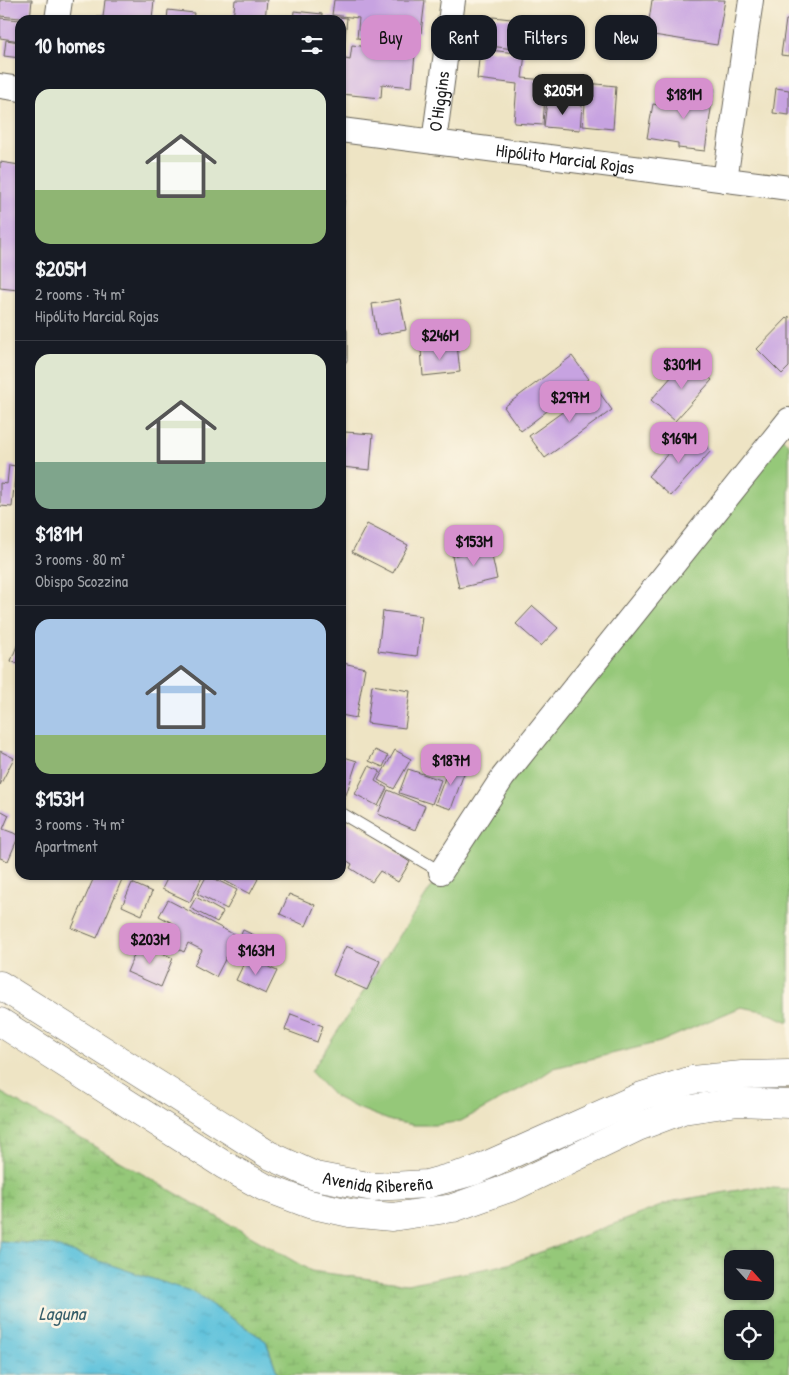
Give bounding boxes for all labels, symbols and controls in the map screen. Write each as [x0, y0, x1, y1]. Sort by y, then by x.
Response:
chip: Buy [361, 15, 421, 60]
chip: Rent [431, 15, 497, 60]
chip: Filters [507, 15, 585, 60]
chip: New [595, 15, 657, 60]
text: 10 homes [35, 31, 105, 60]
icon: filters [298, 31, 326, 59]
street label: O'Higgins [423, 70, 455, 133]
pin: $205M [528, 74, 598, 116]
pin: $181M [649, 78, 719, 120]
text: $205M [543, 79, 583, 101]
text: $181M [666, 83, 702, 105]
icon: home [136, 121, 226, 211]
street label: Hipólito Marcial Rojas [494, 137, 636, 180]
text: $205M [35, 254, 86, 283]
text: 2 rooms · 74 m² [35, 283, 125, 305]
text: Hipólito Marcial Rojas [35, 305, 159, 327]
pin: $246M [405, 318, 475, 361]
text: $246M [421, 324, 459, 346]
pin: $301M [647, 348, 717, 390]
text: $301M [663, 353, 701, 375]
pin: $297M [535, 380, 605, 423]
text: $297M [551, 386, 589, 408]
icon: home [136, 387, 226, 477]
pin: $169M [644, 422, 714, 464]
text: $169M [661, 427, 697, 449]
text: $181M [35, 519, 82, 548]
pin: $153M [439, 524, 509, 567]
text: $153M [455, 530, 493, 552]
text: 3 rooms · 80 m² [35, 548, 125, 570]
text: Obispo Scozzina [35, 570, 128, 592]
icon: home [136, 652, 226, 742]
pin: $187M [416, 744, 486, 786]
text: $187M [432, 749, 470, 771]
text: $153M [35, 784, 84, 813]
text: 3 rooms · 74 m² [35, 813, 125, 835]
text: Apartment [35, 835, 98, 857]
pin: $203M [115, 922, 185, 965]
text: $203M [130, 928, 170, 950]
pin: $163M [221, 934, 291, 976]
text: $163M [238, 939, 275, 961]
street label: Avenida Ribereña [321, 1165, 435, 1199]
north arrow [724, 1250, 774, 1300]
map controls [724, 1250, 774, 1360]
water label: Laguna [39, 1300, 88, 1326]
button: locate [724, 1310, 774, 1360]

